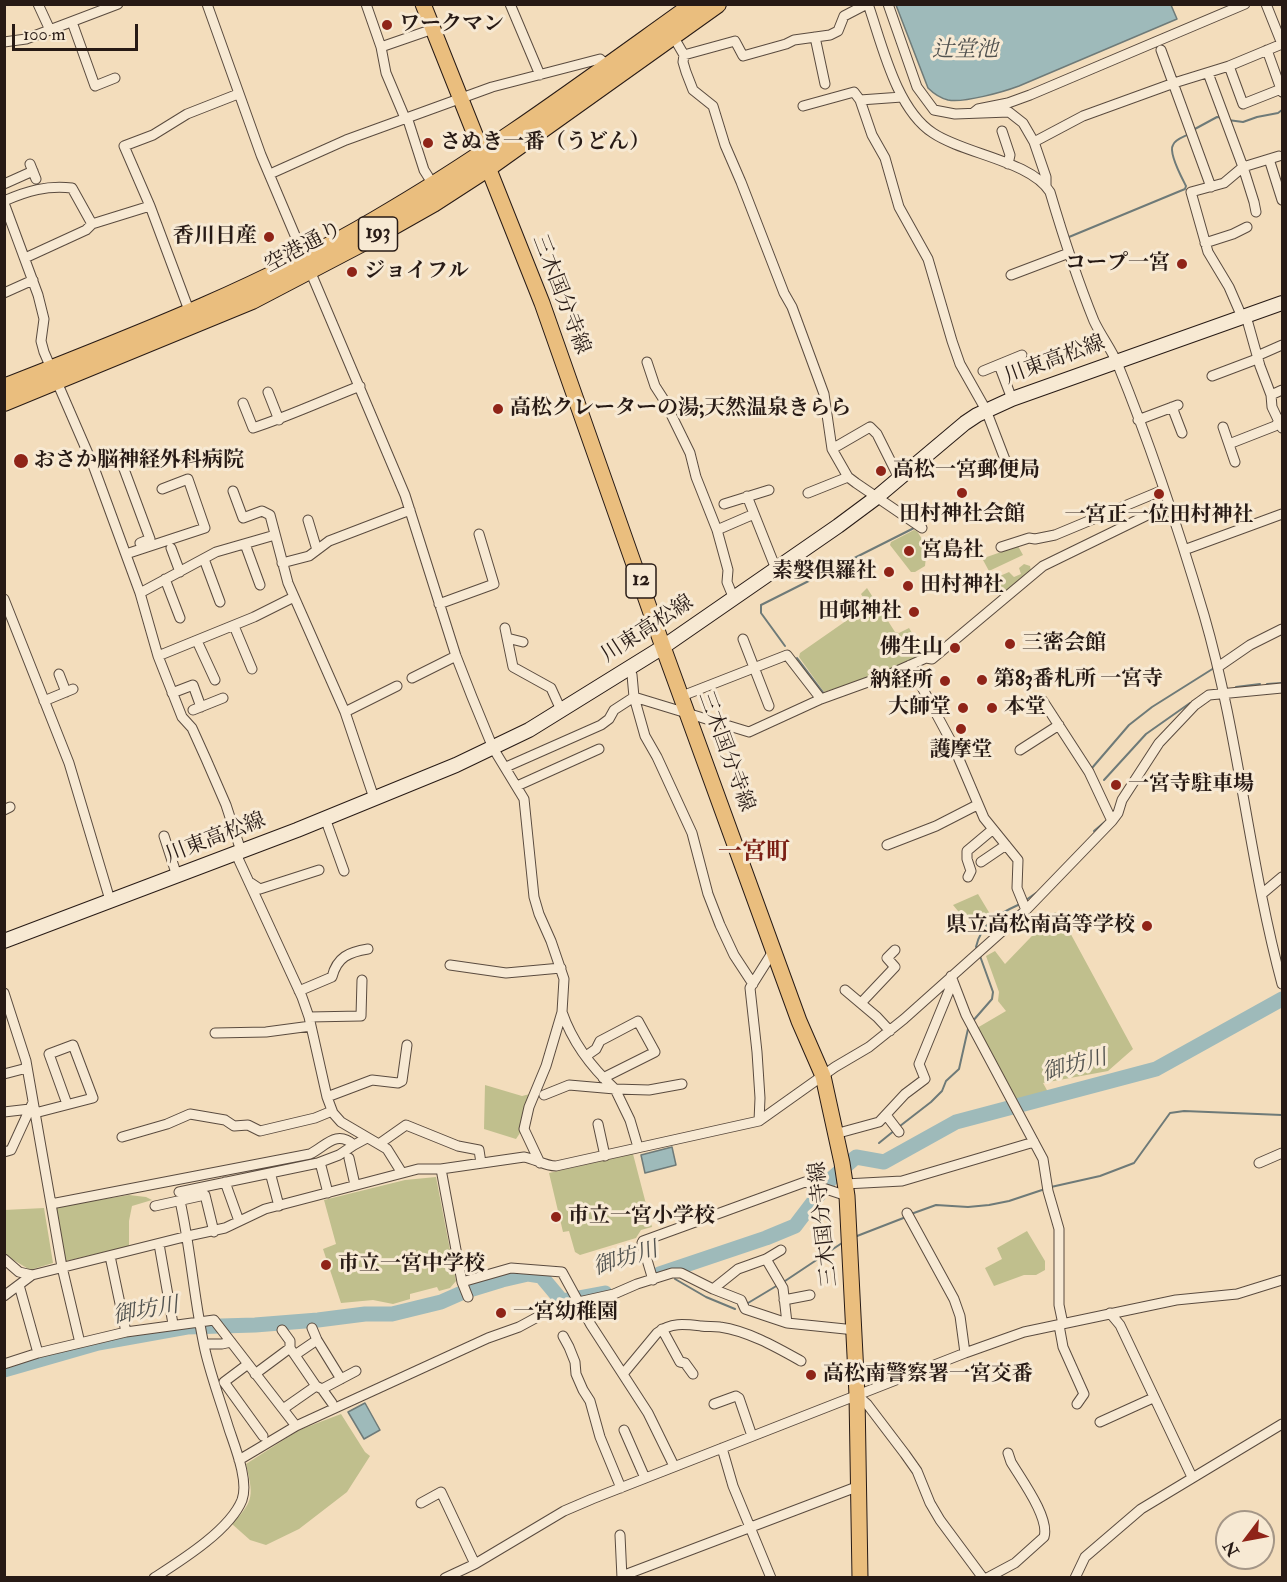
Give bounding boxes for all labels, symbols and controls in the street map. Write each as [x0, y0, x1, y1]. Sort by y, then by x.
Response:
scale bar [15, 12, 141, 50]
place label: ワークマン [399, 12, 504, 38]
marker: ワークマン [380, 18, 394, 32]
text: 100 m [23, 23, 66, 46]
water label: 辻堂池 [932, 38, 998, 64]
place label: さぬき一番（うどん） [440, 130, 650, 156]
marker: さぬき一番（うどん） [421, 136, 435, 150]
street label: 空港通り [261, 217, 347, 279]
road number: 193 [358, 217, 398, 251]
place label: 香川日産 [173, 224, 257, 250]
marker: 香川日産 [262, 230, 276, 244]
street label: 三木国分寺線 [526, 232, 594, 358]
place label: コープ一宮 [1065, 251, 1170, 277]
marker: コープ一宮 [1175, 257, 1189, 271]
place label: ジョイフル [364, 259, 469, 285]
marker: ジョイフル [345, 265, 359, 279]
street label: 川東高松線 [1001, 331, 1109, 391]
place label: 高松クレーターの湯;天然温泉きらら [510, 396, 851, 422]
marker: 高松クレーターの湯;天然温泉きらら [491, 402, 505, 416]
place label: おさか脳神経外科病院 [34, 448, 244, 474]
marker: おさか脳神経外科病院 [12, 452, 30, 470]
place label: 高松一宮郵便局 [893, 458, 1040, 484]
marker: 高松一宮郵便局 [874, 464, 888, 478]
marker: 田村神社会館 [955, 486, 969, 500]
marker: 一宮正一位田村神社 [1152, 487, 1166, 501]
place label: 田村神社会館 [899, 502, 1025, 528]
place label: 一宮正一位田村神社 [1065, 503, 1253, 529]
place label: 宮島社 [921, 538, 984, 564]
marker: 宮島社 [902, 544, 916, 558]
place label: 素媻倶羅社 [772, 559, 877, 585]
road number: 12 [626, 564, 656, 598]
marker: 素媻倶羅社 [882, 565, 896, 579]
place label: 田村神社 [920, 573, 1004, 599]
marker: 田村神社 [901, 579, 915, 593]
street label: 川東高松線 [597, 591, 699, 669]
place label: 田邨神社 [818, 599, 902, 625]
marker: 田邨神社 [907, 605, 921, 619]
place label: 三密会館 [1022, 631, 1106, 657]
place label: 佛生山 [880, 635, 943, 661]
marker: 三密会館 [1003, 637, 1017, 651]
marker: 佛生山 [948, 641, 962, 655]
place label: 第83番札所 一宮寺 [994, 667, 1163, 693]
place label: 納経所 [870, 668, 933, 694]
marker: 第83番札所 一宮寺 [975, 673, 989, 687]
marker: 納経所 [938, 674, 952, 688]
street label: 三木国分寺線 [692, 688, 758, 816]
place label: 大師堂 [888, 695, 951, 721]
place label: 本堂 [1004, 695, 1046, 721]
marker: 大師堂 [956, 701, 970, 715]
marker: 本堂 [985, 701, 999, 715]
marker: 護摩堂 [954, 722, 968, 736]
place label: 護摩堂 [930, 738, 992, 764]
place label: 一宮寺駐車場 [1128, 772, 1254, 798]
marker: 一宮寺駐車場 [1109, 778, 1123, 792]
street label: 川東高松線 [162, 808, 270, 870]
district label: 一宮町 [718, 840, 790, 868]
place label: 県立高松南高等学校 [946, 913, 1135, 939]
marker: 県立高松南高等学校 [1140, 919, 1154, 933]
water label: 御坊川 [1040, 1046, 1110, 1088]
street label: 三木国分寺線 [806, 1160, 844, 1288]
place label: 市立一宮小学校 [568, 1204, 715, 1230]
marker: 市立一宮小学校 [549, 1210, 563, 1224]
water label: 御坊川 [591, 1238, 661, 1282]
place label: 市立一宮中学校 [338, 1252, 485, 1278]
marker: 市立一宮中学校 [319, 1258, 333, 1272]
water label: 御坊川 [111, 1293, 181, 1331]
place label: 一宮幼稚園 [513, 1300, 618, 1326]
marker: 一宮幼稚園 [494, 1306, 508, 1320]
place label: 高松南警察署一宮交番 [823, 1362, 1033, 1388]
marker: 高松南警察署一宮交番 [804, 1368, 818, 1382]
north arrow [1215, 1510, 1275, 1570]
text: N [1219, 1537, 1244, 1560]

